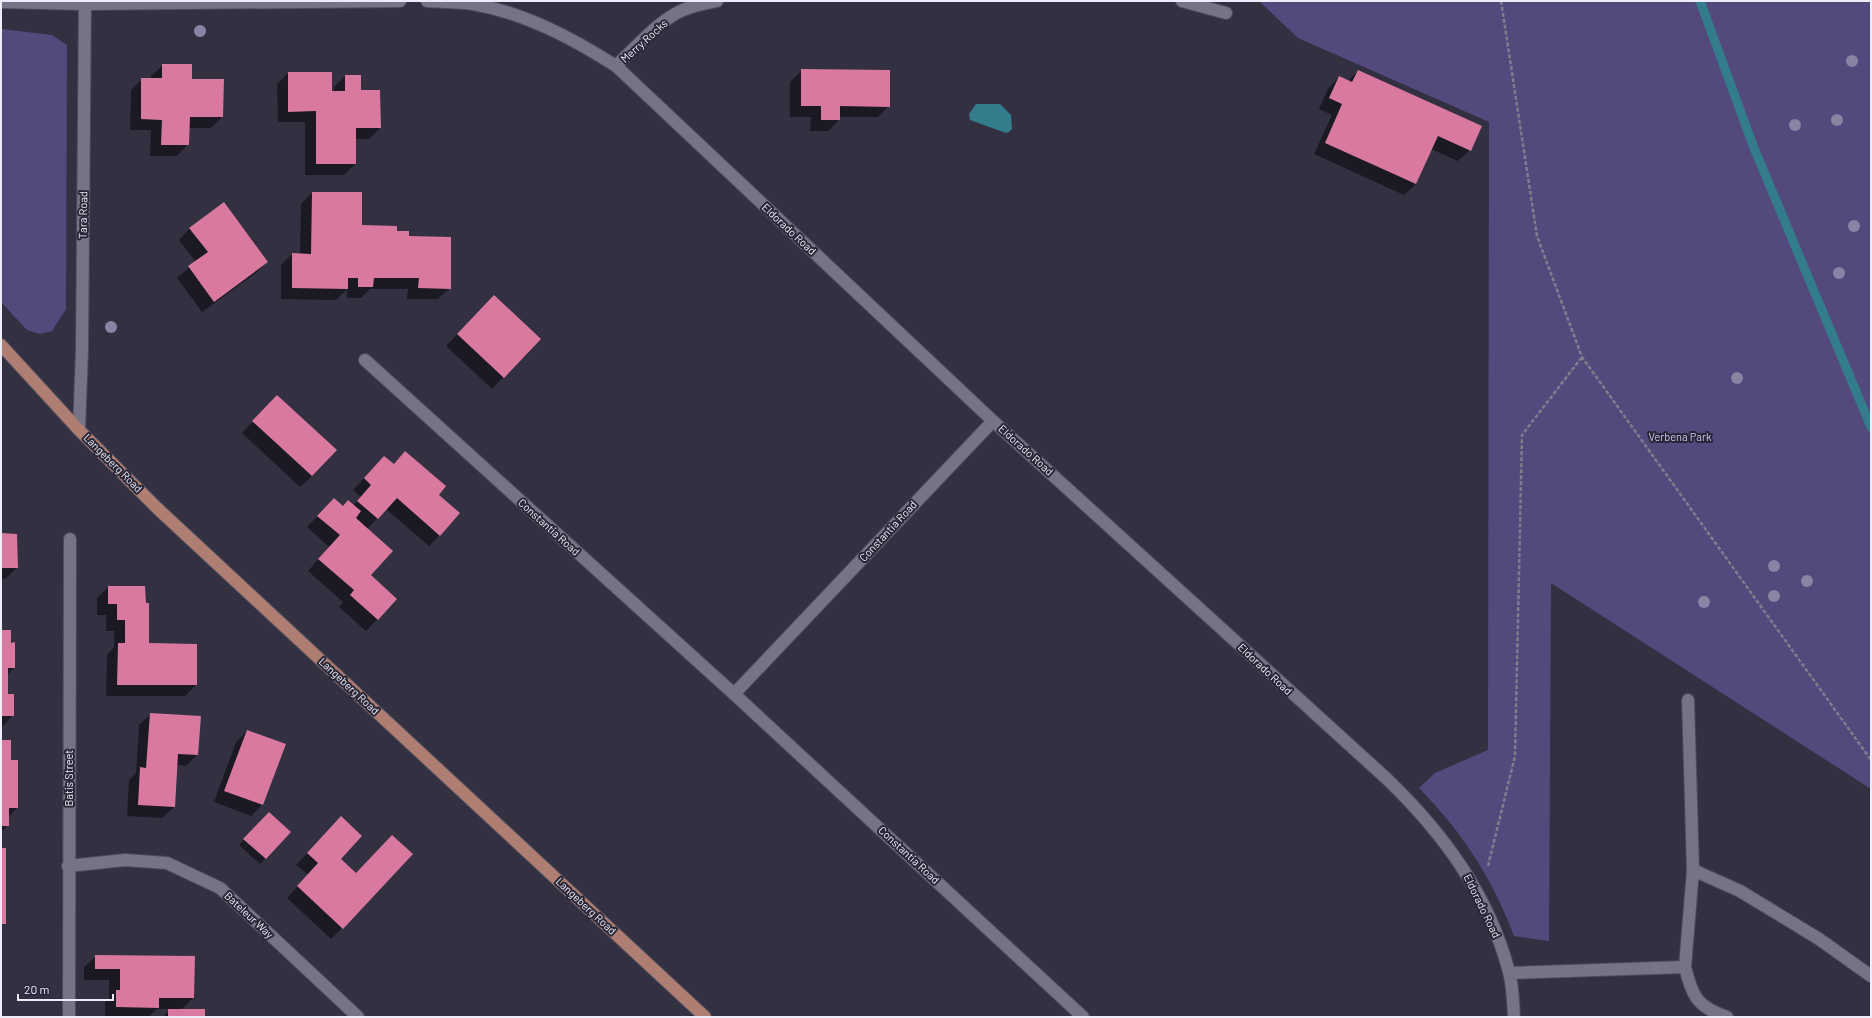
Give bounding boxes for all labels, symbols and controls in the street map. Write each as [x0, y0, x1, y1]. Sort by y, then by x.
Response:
street label: Merry Rocks [618, 16, 670, 65]
street label: Tara Road [76, 191, 89, 239]
street label: Eldorado Road [760, 200, 819, 257]
street label: Eldorado Road [996, 422, 1056, 478]
park label: Verbena Park [1649, 430, 1712, 443]
street label: Langeberg Road [81, 431, 145, 495]
street label: Constantia Road [516, 496, 583, 558]
street label: Constantia Road [856, 498, 919, 564]
street label: Eldorado Road [1236, 640, 1295, 697]
street label: Langeberg Road [317, 654, 382, 717]
street label: Batis Street [62, 750, 75, 806]
street label: Constantia Road [876, 823, 942, 886]
street label: Eldorado Road [1461, 872, 1503, 940]
street label: Langeberg Road [554, 874, 619, 937]
street label: Bateleur Way [222, 889, 277, 941]
scale bar [18, 976, 113, 1002]
text: 20 m [24, 982, 50, 996]

